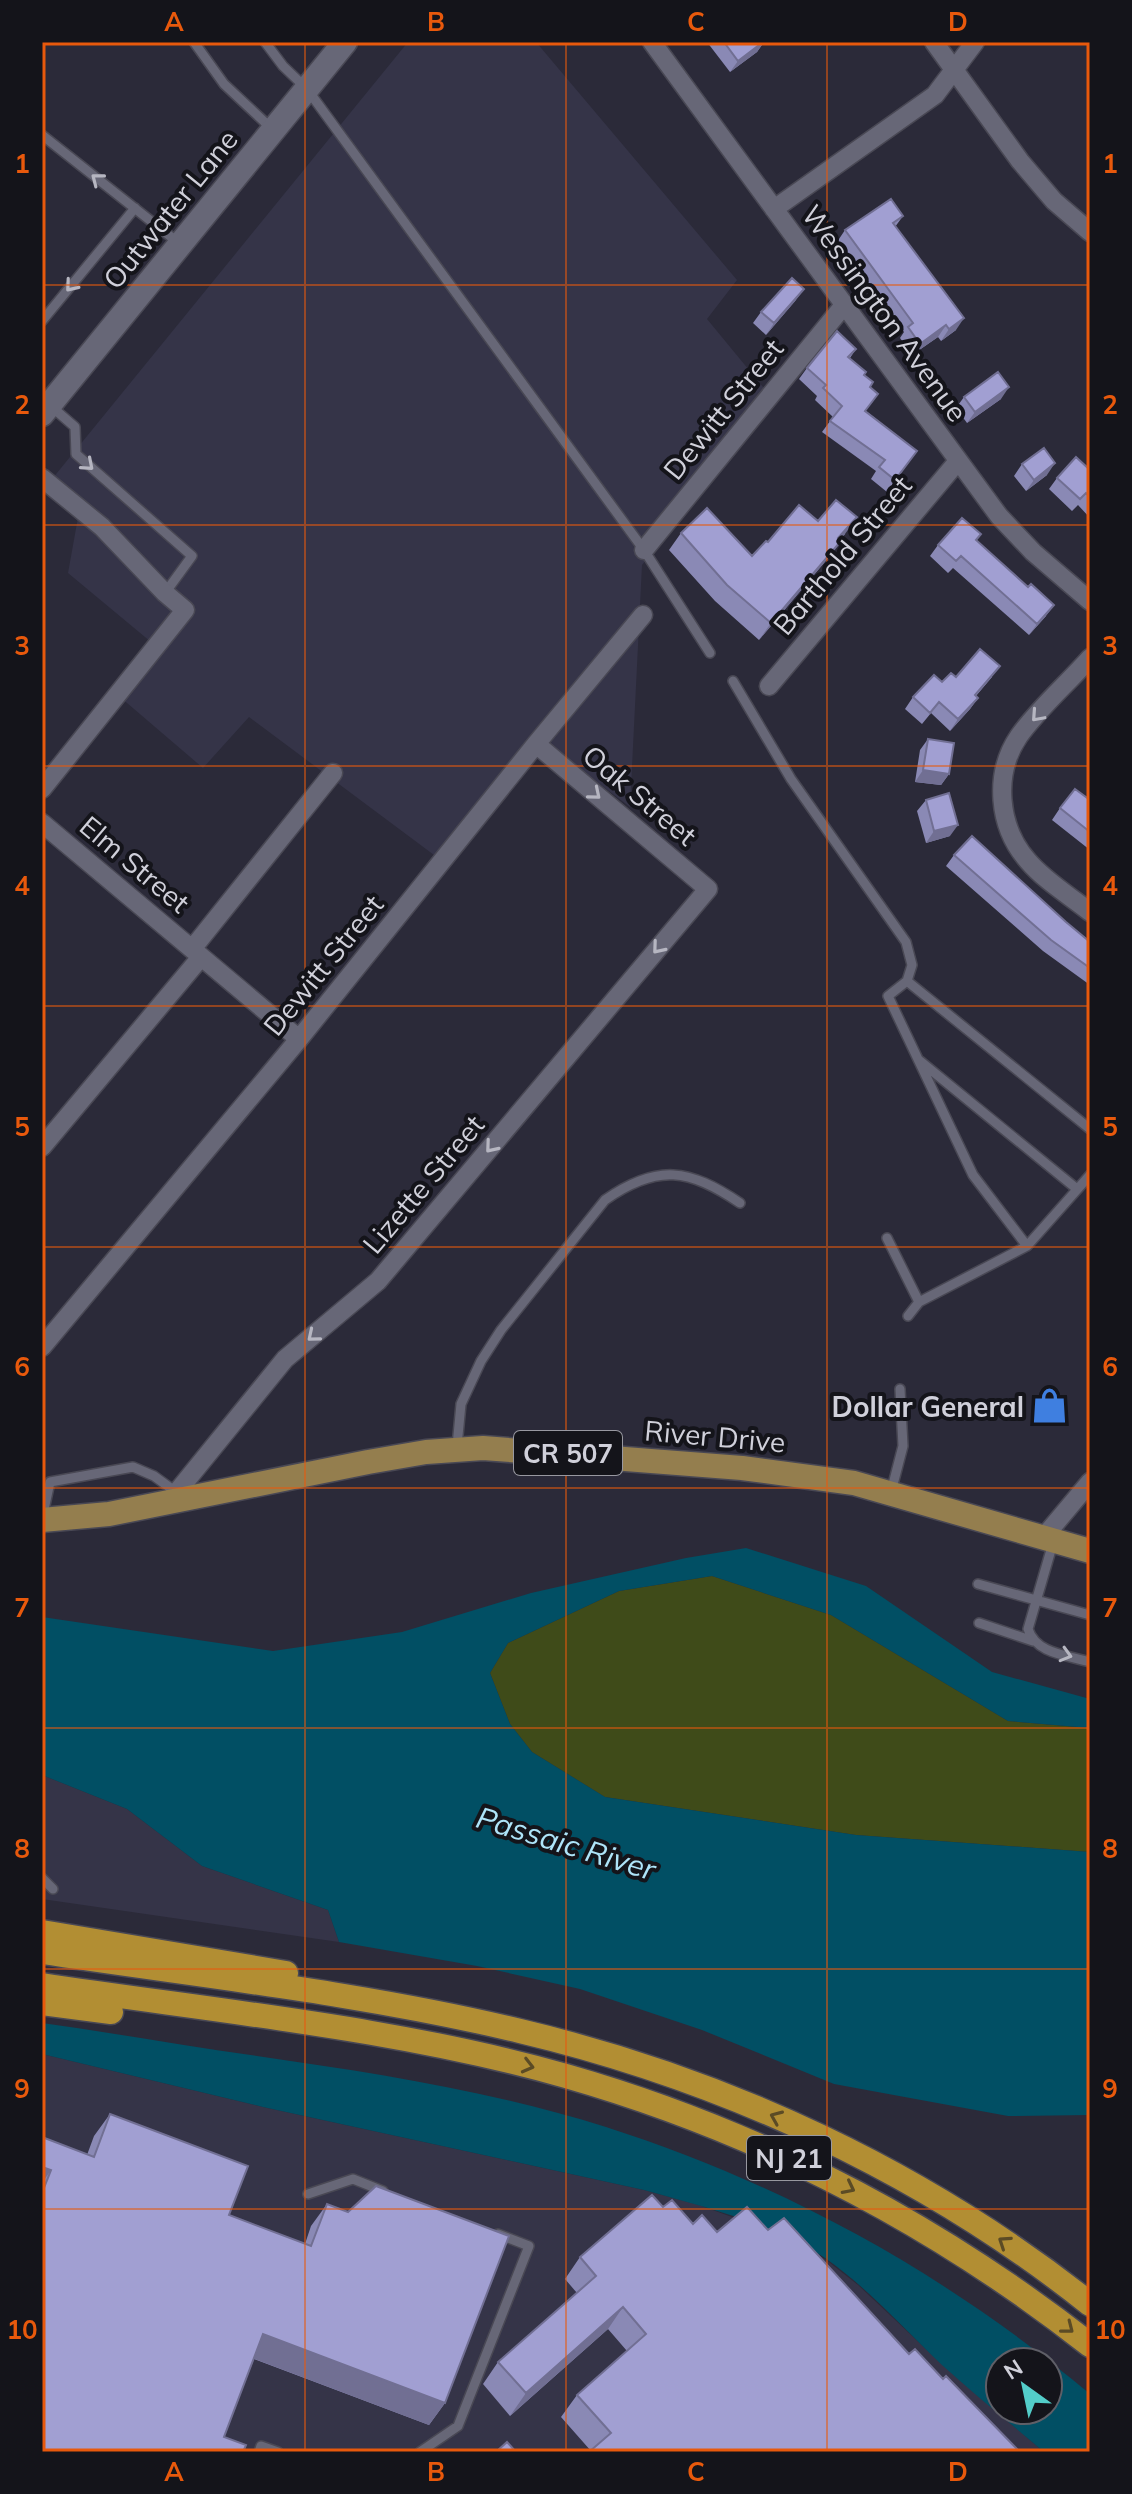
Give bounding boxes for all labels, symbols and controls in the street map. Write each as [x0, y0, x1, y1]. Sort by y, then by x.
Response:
text: A [164, 5, 184, 38]
text: B [427, 5, 445, 38]
text: C [687, 5, 705, 38]
text: D [948, 5, 968, 38]
street label: Outwater Lane [95, 122, 245, 296]
text: 1 [14, 147, 30, 180]
text: 1 [1102, 147, 1118, 180]
one-way arrow [91, 174, 106, 188]
street label: Wessington Avenue [795, 198, 975, 428]
one-way arrow [66, 277, 81, 292]
street label: Dewitt Street [656, 331, 791, 486]
text: 2 [14, 388, 30, 421]
text: 2 [1102, 388, 1118, 421]
one-way arrow [79, 455, 94, 470]
street label: Barthold Street [765, 468, 919, 642]
text: 3 [14, 629, 30, 662]
text: 3 [1102, 629, 1118, 662]
one-way arrow [1032, 707, 1047, 721]
street label: Oak Street [576, 737, 704, 853]
one-way arrow [586, 784, 601, 799]
street label: Elm Street [73, 808, 197, 920]
text: 4 [14, 869, 30, 902]
text: 4 [1102, 869, 1118, 902]
street label: Dewitt Street [256, 887, 391, 1042]
one-way arrow [653, 939, 668, 954]
street label: Lizette Street [355, 1107, 491, 1261]
text: 5 [14, 1110, 30, 1143]
text: 5 [1102, 1110, 1118, 1143]
one-way arrow [486, 1138, 501, 1152]
one-way arrow [307, 1326, 322, 1341]
text: 6 [14, 1350, 30, 1383]
text: 6 [1102, 1350, 1118, 1383]
shop icon: Dollar General [1031, 1387, 1069, 1425]
place label: Dollar General [832, 1389, 1024, 1424]
street label: River Drive [643, 1412, 787, 1460]
road number: CR 507 [514, 1431, 622, 1475]
text: 7 [14, 1591, 30, 1624]
text: 7 [1102, 1591, 1118, 1624]
one-way arrow [1059, 1646, 1073, 1662]
water label: Passaic River [472, 1798, 661, 1889]
text: 8 [14, 1832, 30, 1865]
text: 8 [1102, 1832, 1118, 1865]
one-way arrow [521, 2057, 535, 2074]
text: 9 [14, 2072, 30, 2105]
text: 9 [1102, 2072, 1118, 2105]
one-way arrow [770, 2110, 785, 2126]
road number: NJ 21 [747, 2136, 831, 2180]
one-way arrow [841, 2178, 856, 2193]
one-way arrow [998, 2236, 1013, 2251]
text: 10 [6, 2313, 38, 2346]
text: 10 [1094, 2313, 1126, 2346]
one-way arrow [1059, 2318, 1073, 2333]
north arrow [984, 2346, 1064, 2426]
text: N [999, 2353, 1028, 2385]
text: A [164, 2455, 184, 2488]
text: B [427, 2455, 445, 2488]
text: C [687, 2455, 705, 2488]
text: D [948, 2455, 968, 2488]

